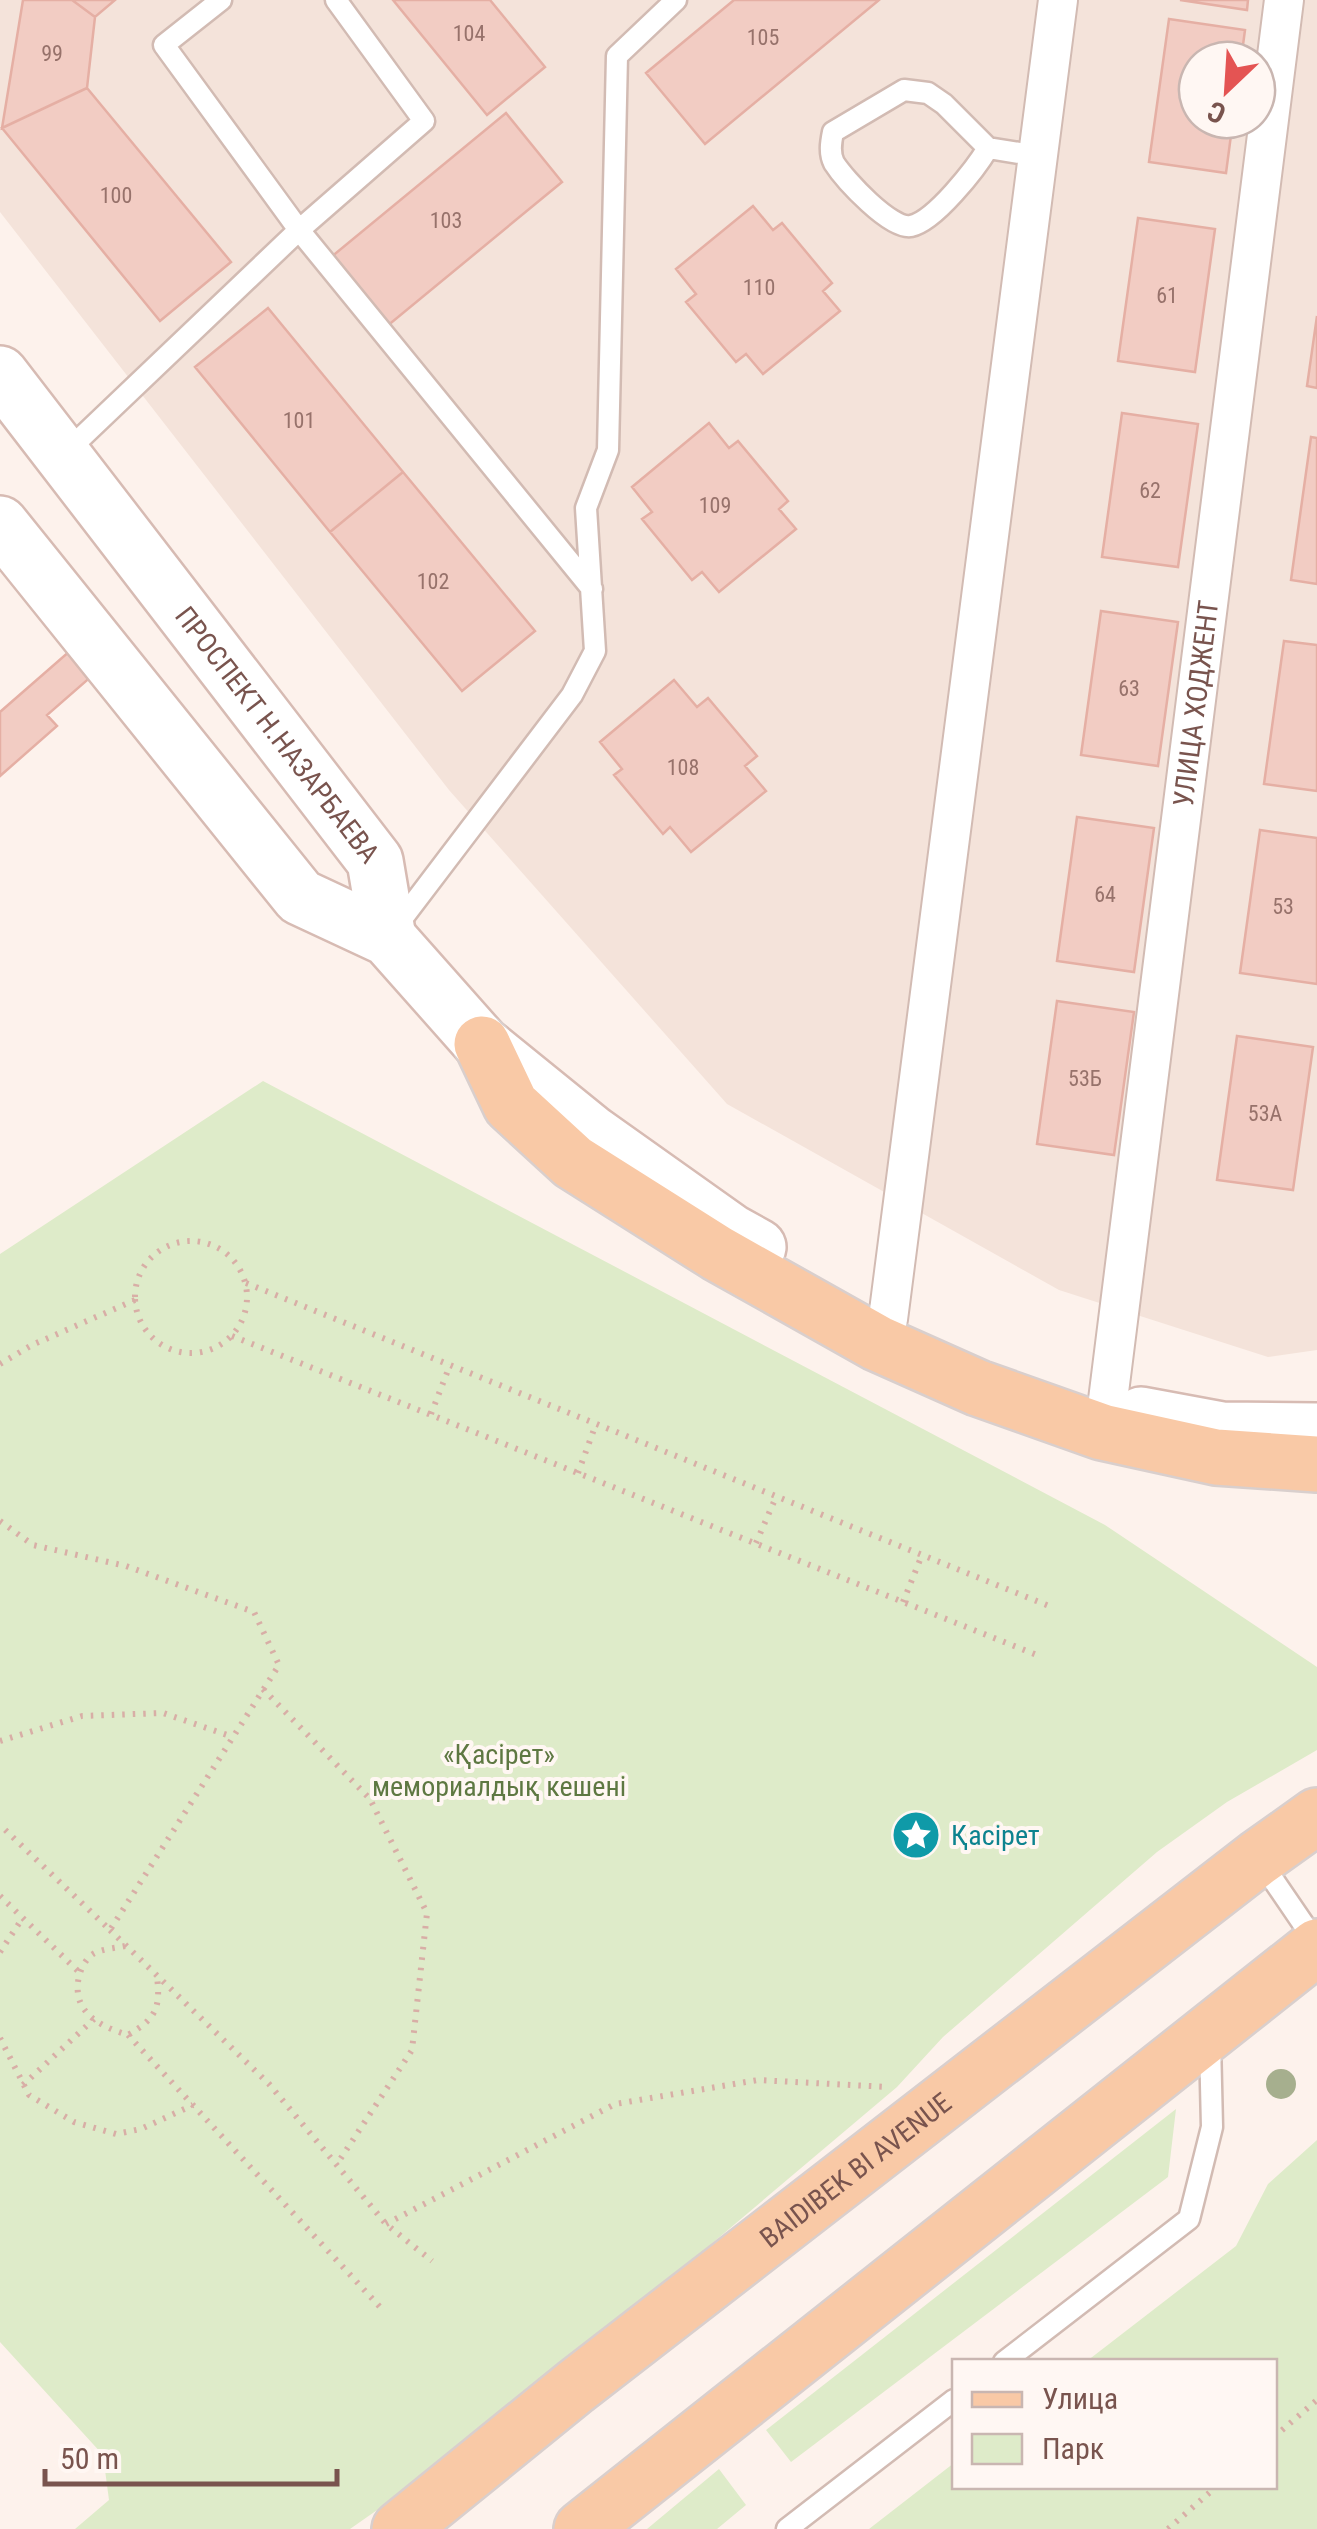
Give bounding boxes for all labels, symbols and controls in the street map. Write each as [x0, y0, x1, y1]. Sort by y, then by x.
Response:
house number: 104 [453, 21, 485, 46]
house number: 105 [747, 25, 779, 50]
north arrow [1177, 40, 1277, 140]
house number: 99 [41, 41, 63, 66]
text: С [1202, 94, 1231, 131]
house number: 100 [100, 183, 132, 208]
house number: 103 [430, 208, 462, 233]
house number: 110 [743, 275, 775, 300]
house number: 61 [1156, 283, 1178, 308]
house number: 101 [283, 408, 315, 433]
house number: 62 [1139, 478, 1161, 503]
house number: 109 [699, 493, 731, 518]
house number: 102 [417, 569, 449, 594]
street label: УЛИЦА ХОДЖЕНТ [1167, 599, 1225, 809]
street label: ПРОСПЕКТ Н.НАЗАРБАЕВА [168, 600, 386, 870]
house number: 63 [1118, 676, 1140, 701]
house number: 108 [667, 755, 699, 780]
house number: 64 [1094, 882, 1116, 907]
house number: 53 [1272, 894, 1294, 919]
house number: 53Б [1068, 1066, 1102, 1091]
house number: 53А [1248, 1101, 1283, 1126]
park label: «Қасірет» мемориалдық кешені [372, 1738, 626, 1803]
place icon: Қасірет [890, 1809, 942, 1861]
place label: Қасірет [951, 1819, 1040, 1852]
street label: BAIDIBEK BI AVENUE [754, 2086, 958, 2255]
legend [952, 2359, 1277, 2489]
text: Улица [1042, 2381, 1118, 2416]
scale bar [45, 2424, 338, 2486]
text: Парк [1042, 2431, 1104, 2466]
text: 50 m [60, 2441, 119, 2476]

